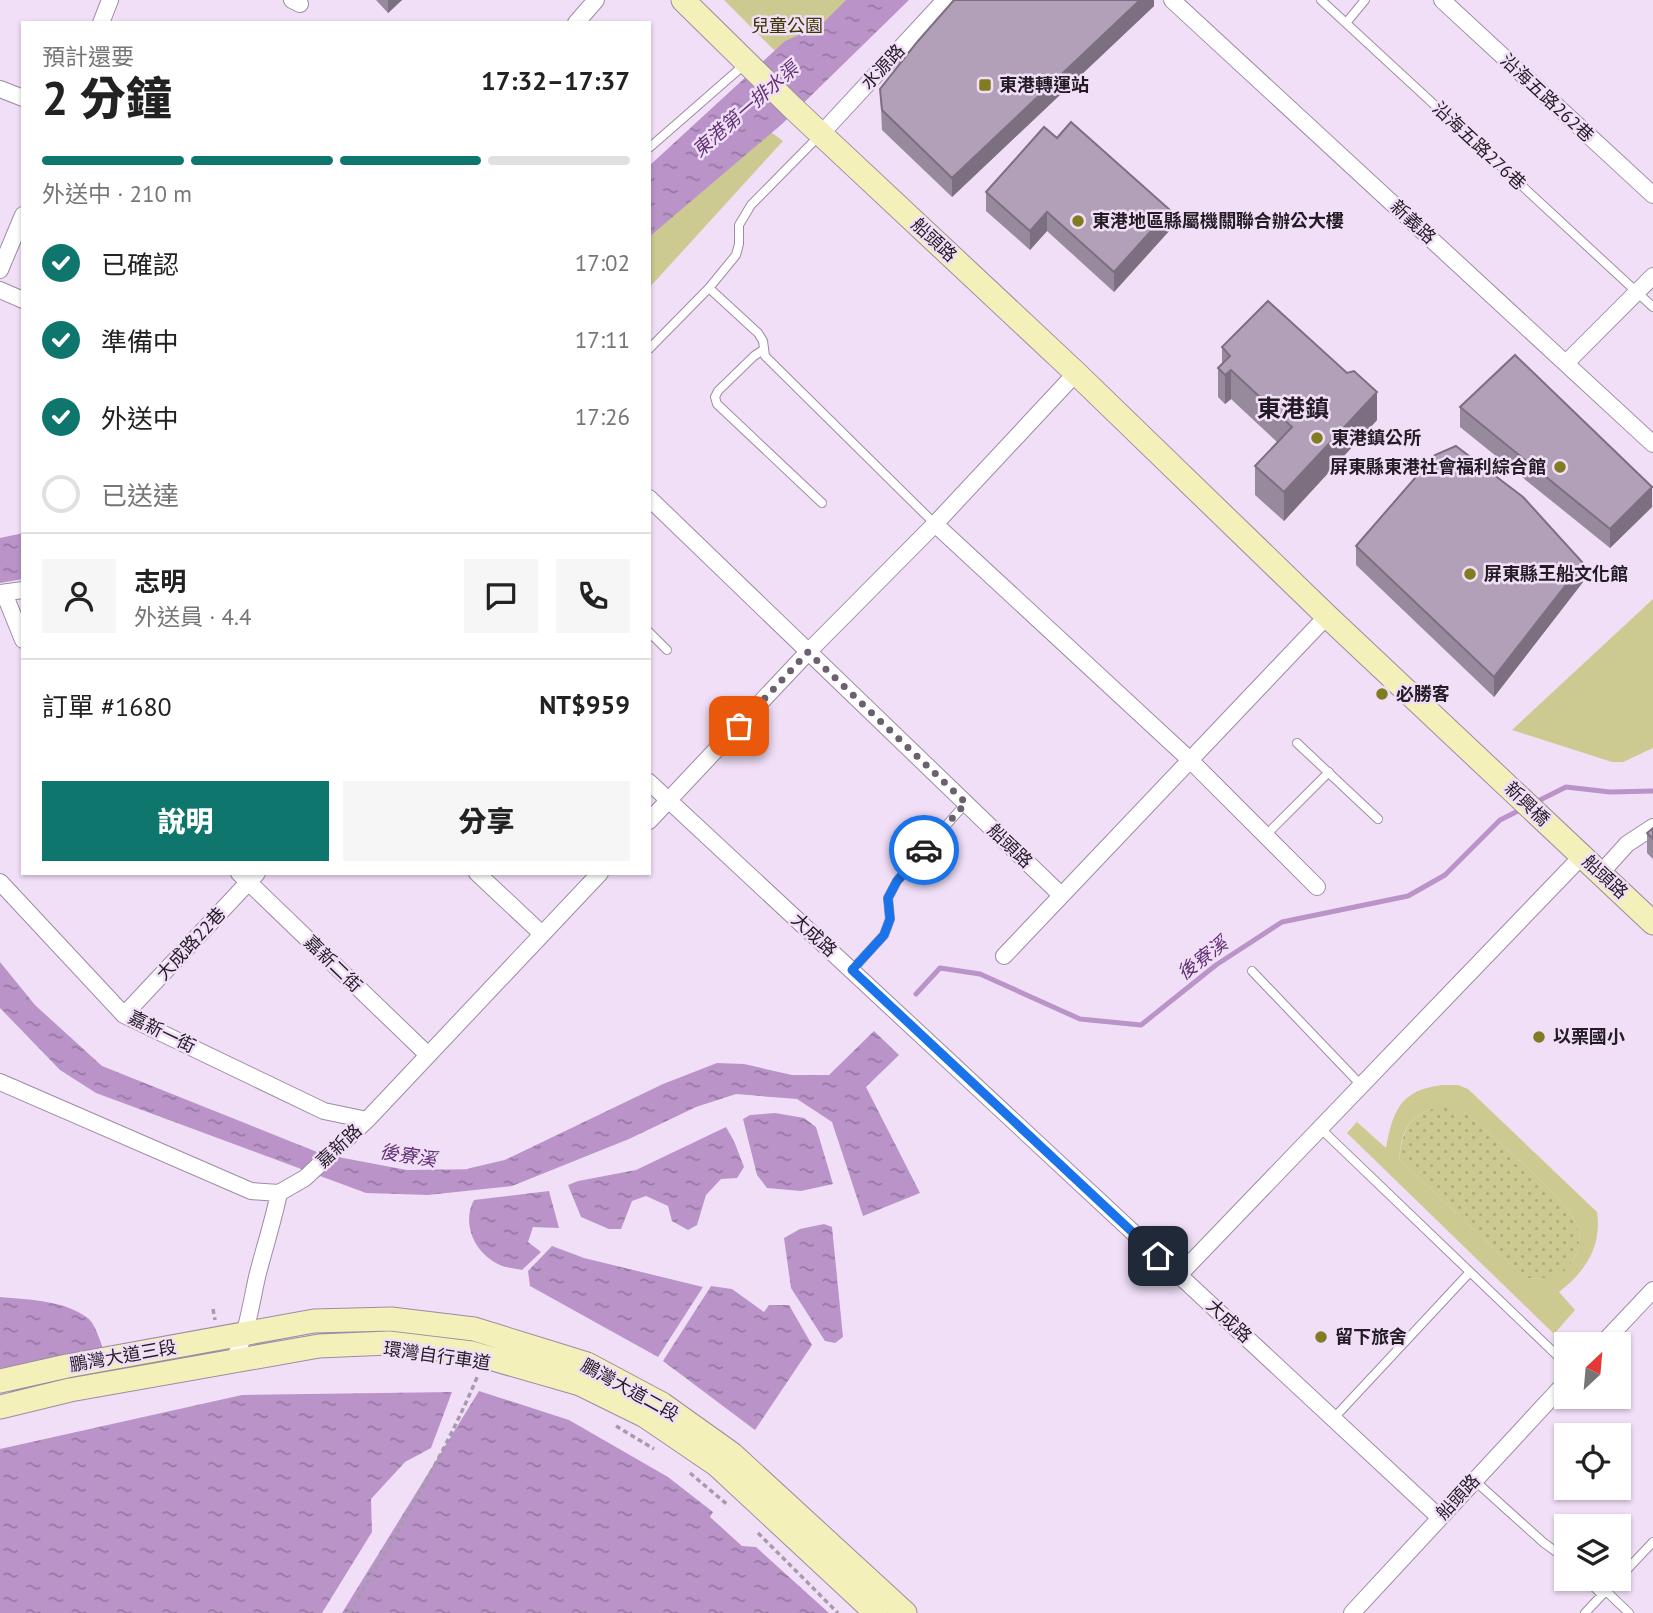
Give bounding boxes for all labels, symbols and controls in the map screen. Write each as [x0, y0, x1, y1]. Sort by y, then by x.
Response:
park label: 兒童公園 [751, 14, 823, 37]
street label: 水源路 [856, 39, 909, 94]
text: 預計還要 [42, 42, 134, 71]
street label: 沿海五路262巷 [1496, 48, 1599, 147]
water label: 東港第一排水渠 [687, 54, 805, 162]
text: 17:32–17:37 [481, 64, 630, 97]
text: 2 分鐘 [42, 68, 172, 128]
place label: 東港轉運站 [999, 73, 1089, 96]
marker: 東港轉運站 [977, 77, 993, 93]
street label: 沿海五路276巷 [1428, 96, 1531, 195]
text: 外送中 · 210 m [42, 179, 192, 208]
street label: 新義路 [1386, 195, 1441, 248]
place label: 東港地區縣屬機關聯合辦公大樓 [1092, 209, 1344, 232]
street label: 船頭路 [907, 213, 962, 266]
marker: 東港地區縣屬機關聯合辦公大樓 [1070, 213, 1086, 229]
icon: check [42, 244, 80, 282]
text: 已確認 [101, 248, 179, 281]
text: 17:02 [575, 248, 630, 277]
icon: check [42, 321, 80, 359]
text: 準備中 [101, 325, 179, 358]
text: 17:11 [575, 325, 630, 354]
district label: 東港鎮 [1257, 393, 1329, 424]
icon: check [42, 398, 80, 436]
text: 外送中 [101, 402, 179, 435]
text: 17:26 [575, 402, 630, 431]
place label: 東港鎮公所 [1331, 426, 1421, 449]
marker: 東港鎮公所 [1309, 430, 1325, 446]
place label: 屏東縣東港社會福利綜合館 [1330, 455, 1546, 478]
marker: 屏東縣東港社會福利綜合館 [1552, 459, 1568, 475]
text: 已送達 [101, 479, 179, 512]
button: person [42, 559, 116, 633]
button: chat [464, 559, 538, 633]
button: phone [556, 559, 630, 633]
place label: 屏東縣王船文化館 [1484, 562, 1628, 585]
text: 志明 [134, 565, 186, 598]
marker: 屏東縣王船文化館 [1462, 566, 1478, 582]
text: 外送員 · 4.4 [134, 602, 251, 631]
place label: 必勝客 [1396, 682, 1450, 705]
marker: 必勝客 [1374, 686, 1390, 702]
text: NT$959 [539, 688, 630, 721]
text: 訂單 #1680 [42, 690, 172, 723]
pin [709, 696, 769, 756]
icon: bag [720, 707, 758, 745]
street label: 新興橋 [1500, 777, 1555, 831]
button: 說明 [42, 781, 329, 861]
button: 分享 [343, 781, 630, 861]
courier [889, 815, 959, 885]
street label: 船頭路 [983, 819, 1038, 873]
icon: car [905, 831, 943, 869]
street label: 船頭路 [1578, 850, 1633, 903]
street label: 大成路22巷 [151, 902, 230, 985]
street label: 大成路 [787, 908, 842, 961]
water label: 後寮溪 [1172, 929, 1234, 985]
street label: 嘉新二街 [299, 930, 367, 997]
street label: 嘉新一街 [125, 1005, 200, 1058]
place label: 以栗國小 [1553, 1025, 1625, 1048]
marker: 以栗國小 [1531, 1029, 1547, 1045]
street label: 嘉新路 [311, 1119, 366, 1172]
water label: 後寮溪 [378, 1139, 441, 1172]
pin [1128, 1226, 1188, 1286]
icon: home [1139, 1237, 1177, 1275]
street label: 大成路 [1202, 1294, 1257, 1347]
place label: 留下旅舍 [1335, 1325, 1407, 1348]
marker: 留下旅舍 [1313, 1329, 1329, 1345]
north arrow [1554, 1332, 1631, 1409]
map controls [1554, 1332, 1631, 1591]
street label: 鵬灣大道三段 [68, 1335, 178, 1376]
street label: 環灣自行車道 [382, 1337, 492, 1374]
street label: 鵬灣大道二段 [577, 1353, 683, 1426]
button: locate [1554, 1423, 1631, 1500]
street label: 船頭路 [1431, 1469, 1484, 1524]
button: layers [1554, 1514, 1631, 1591]

